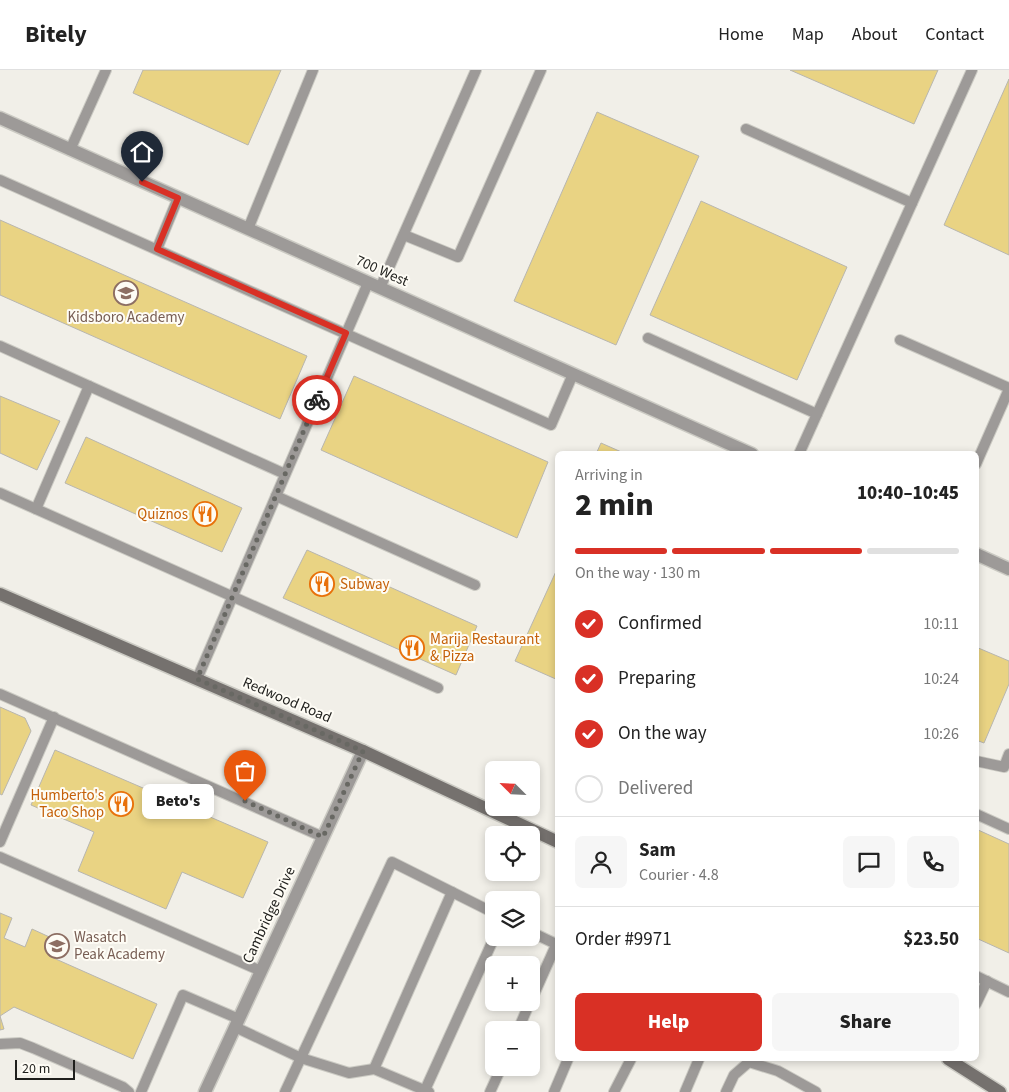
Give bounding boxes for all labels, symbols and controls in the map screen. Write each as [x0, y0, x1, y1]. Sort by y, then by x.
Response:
text: Bitely [25, 17, 87, 52]
text: Home [718, 22, 764, 47]
text: Map [792, 22, 824, 47]
text: About [852, 22, 897, 47]
text: Contact [925, 22, 984, 47]
pin [121, 131, 163, 182]
icon: home [128, 138, 156, 166]
street label: 700 West [352, 250, 412, 292]
school or university icon: Kidsboro Academy [113, 280, 139, 306]
place label: Kidsboro Academy [67, 307, 185, 328]
courier [292, 375, 342, 425]
icon: bike [303, 386, 331, 414]
text: Arriving in [575, 464, 643, 486]
text: 10:40–10:45 [857, 480, 959, 507]
text: 2 min [575, 482, 654, 528]
restaurant icon: Quiznos [192, 501, 218, 527]
place label: Quiznos [137, 504, 188, 525]
text: On the way · 130 m [575, 562, 700, 584]
restaurant icon: Subway [309, 571, 335, 597]
place label: Subway [340, 574, 390, 595]
icon: check [575, 610, 603, 638]
text: Confirmed [618, 610, 702, 637]
text: 10:11 [923, 613, 959, 635]
place label: Marija Restaurant & Pizza [430, 629, 540, 667]
restaurant icon: Marija Restaurant & Pizza [399, 635, 425, 661]
icon: check [575, 665, 603, 693]
text: Preparing [618, 665, 696, 692]
text: 10:24 [923, 668, 959, 690]
street label: Redwood Road [239, 672, 335, 728]
icon: check [575, 720, 603, 748]
text: On the way [618, 720, 707, 747]
text: 10:26 [923, 723, 959, 745]
pin [224, 750, 266, 801]
icon: bag [231, 757, 259, 785]
north arrow [485, 761, 540, 816]
map controls [485, 761, 540, 1076]
text: Delivered [618, 775, 693, 802]
callout: Beto's [142, 784, 215, 818]
place label: Humberto's Taco Shop [30, 785, 104, 823]
text: Beto's [156, 790, 200, 812]
restaurant icon: Humberto's Taco Shop [108, 791, 134, 817]
button: locate [485, 826, 540, 881]
button: person [575, 836, 627, 888]
button: chat [843, 836, 895, 888]
button: phone [907, 836, 959, 888]
text: Sam [639, 837, 676, 864]
street label: Cambridge Drive [237, 863, 301, 967]
text: Courier · 4.8 [639, 864, 719, 886]
button: layers [485, 891, 540, 946]
text: Order #9971 [575, 926, 672, 953]
text: $23.50 [903, 926, 959, 953]
place label: Wasatch Peak Academy [74, 927, 165, 965]
school or university icon: Wasatch Peak Academy [44, 933, 70, 959]
button: + [485, 956, 540, 1011]
button: Help [575, 993, 762, 1051]
button: Share [772, 993, 959, 1051]
button: − [485, 1021, 540, 1076]
scale bar [15, 1057, 75, 1080]
text: 20 m [22, 1059, 50, 1079]

